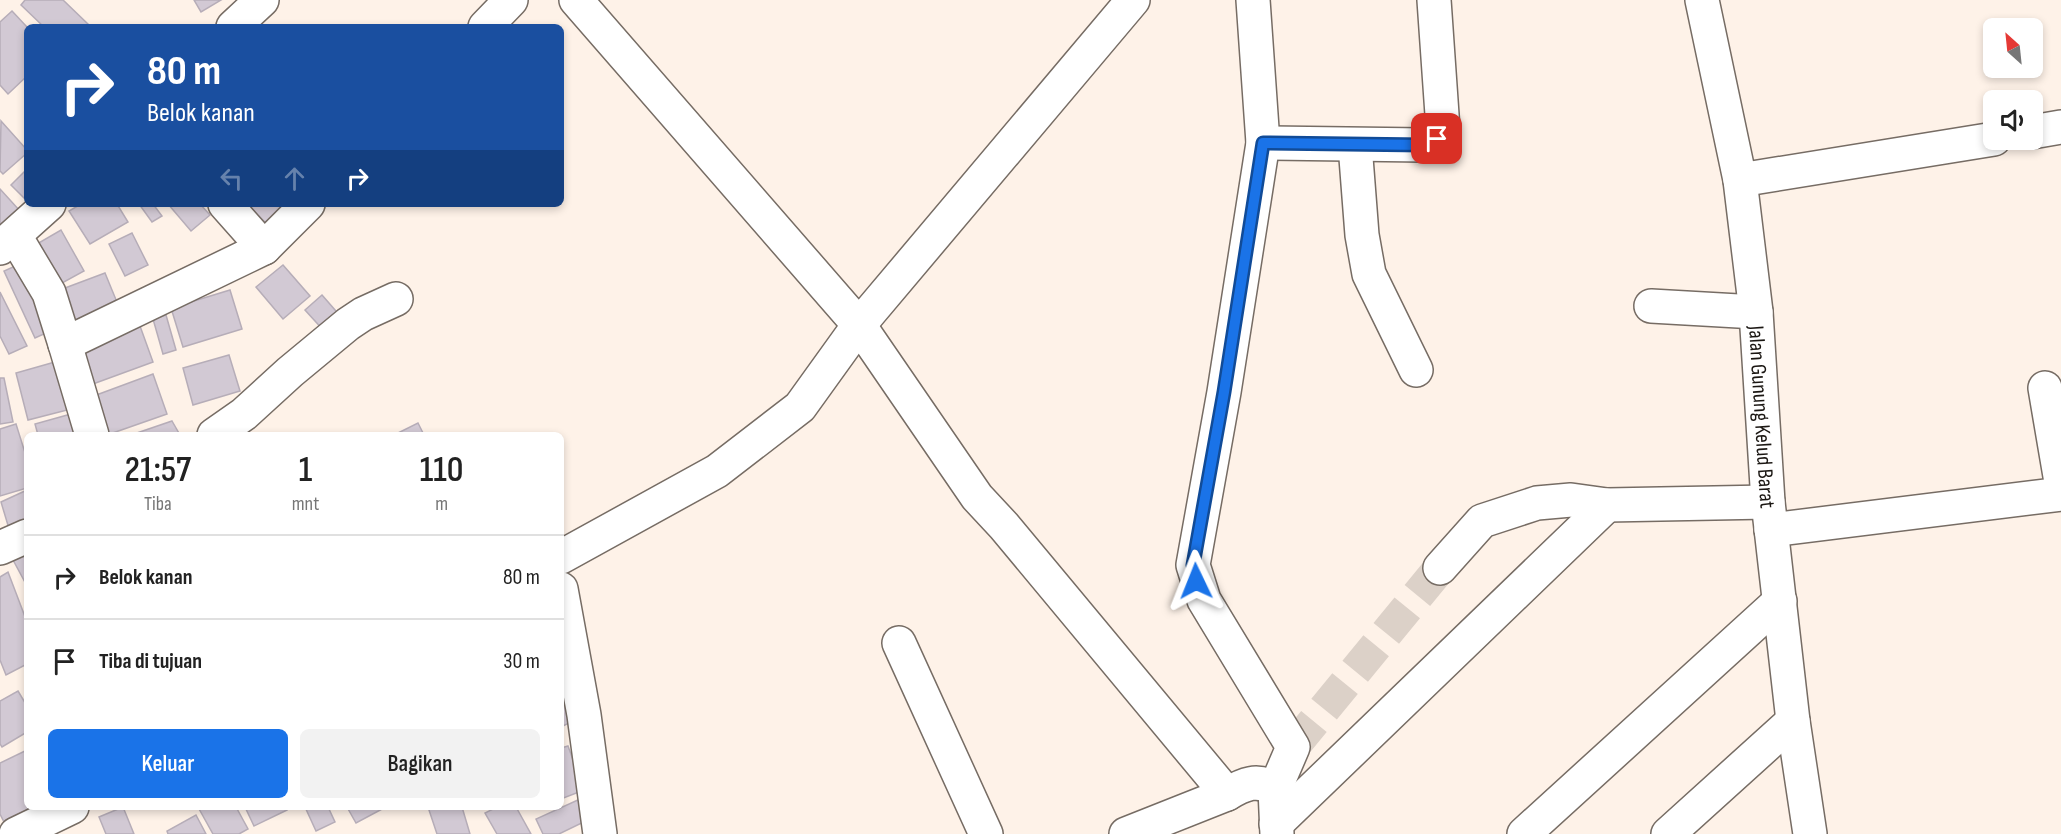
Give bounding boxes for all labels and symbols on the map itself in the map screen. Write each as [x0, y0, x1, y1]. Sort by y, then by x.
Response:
north arrow [1983, 18, 2043, 78]
pin [1411, 113, 1462, 164]
street label: Jalan Gunung Kelud Barat [1742, 324, 1781, 510]
position arrow [1164, 549, 1228, 613]

